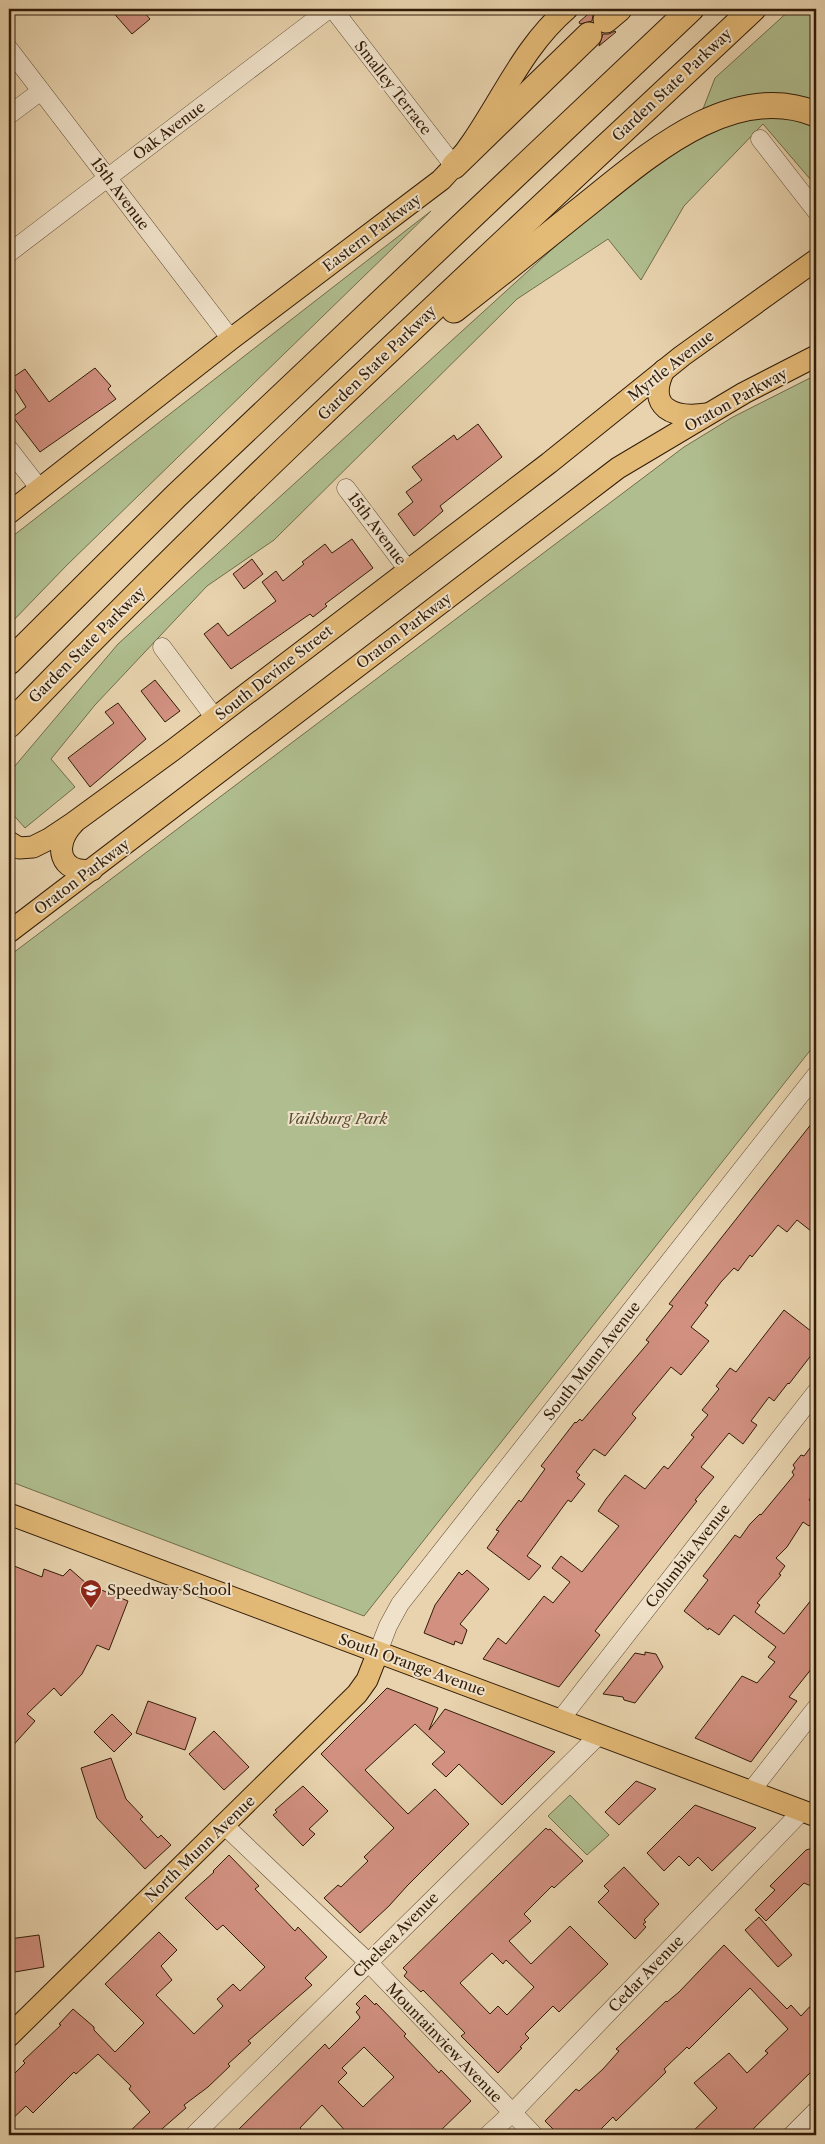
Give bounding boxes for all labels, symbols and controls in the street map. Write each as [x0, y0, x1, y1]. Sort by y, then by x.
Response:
street label: Garden State Parkway [608, 24, 736, 145]
street label: Smalley Terrace [351, 37, 436, 139]
street label: Oak Avenue [129, 97, 209, 164]
street label: 15th Avenue [87, 154, 154, 234]
street label: Eastern Parkway [319, 189, 425, 276]
street label: Garden State Parkway [314, 301, 440, 424]
street label: Myrtle Avenue [624, 326, 718, 405]
street label: Oraton Parkway [681, 363, 791, 436]
street label: 15th Avenue [344, 489, 411, 569]
street label: Garden State Parkway [24, 582, 149, 707]
street label: Oraton Parkway [352, 588, 456, 673]
street label: South Devine Street [211, 621, 337, 724]
street label: Oraton Parkway [30, 834, 134, 919]
park label: Vailsburg Park [287, 1109, 388, 1128]
street label: South Munn Avenue [539, 1297, 644, 1424]
street label: Columbia Avenue [641, 1500, 734, 1611]
school or university icon: Speedway School [79, 1578, 103, 1609]
place label: Speedway School [107, 1580, 232, 1599]
street label: South Orange Avenue [336, 1629, 488, 1700]
street label: North Munn Avenue [141, 1791, 259, 1906]
street label: Chelsea Avenue [349, 1888, 442, 1981]
street label: Cedar Avenue [604, 1931, 687, 2016]
street label: Mountainview Avenue [382, 1979, 506, 2106]

